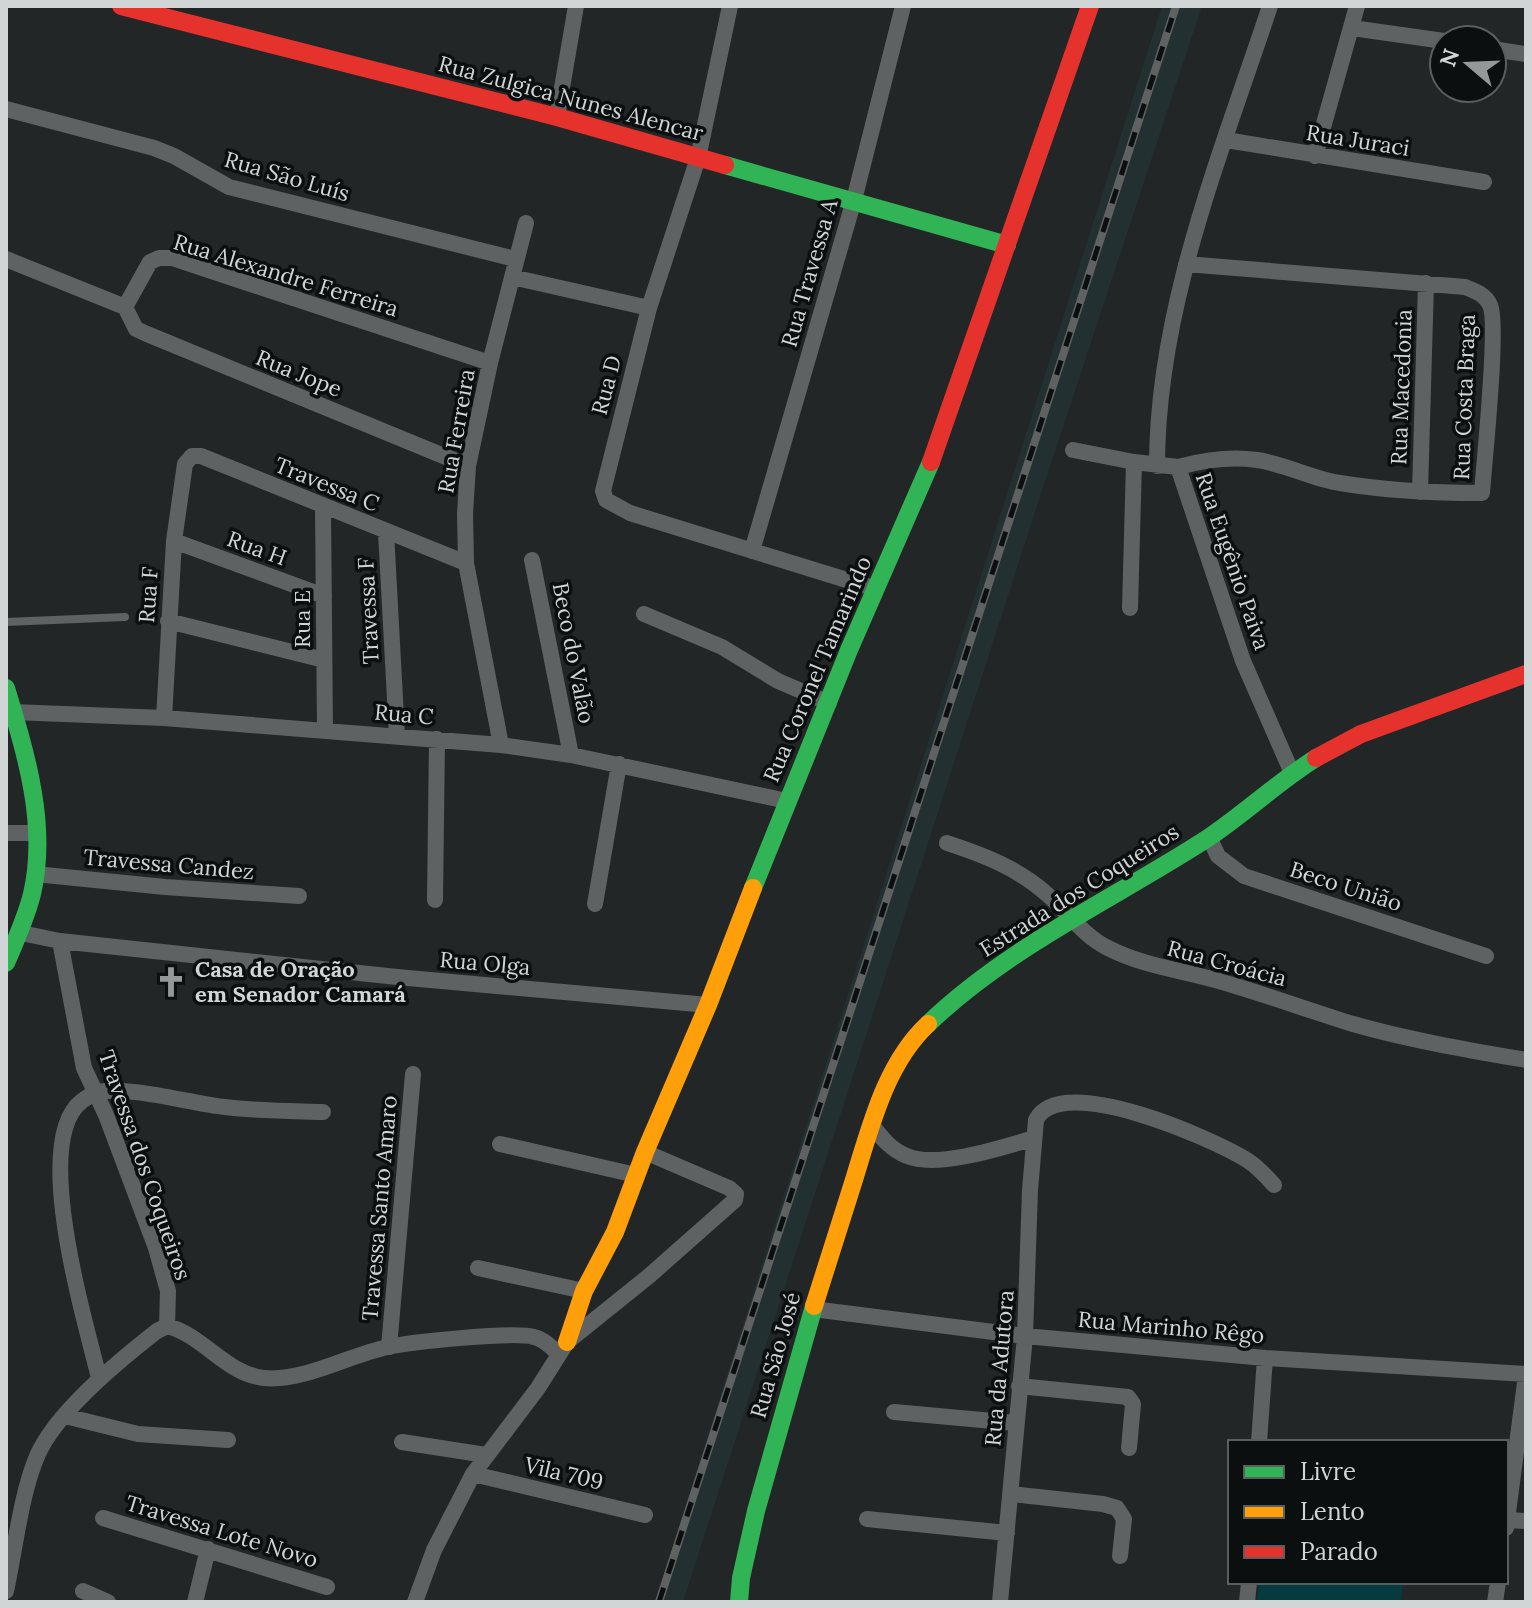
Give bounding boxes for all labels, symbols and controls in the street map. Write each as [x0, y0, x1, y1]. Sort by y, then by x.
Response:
north arrow [1428, 24, 1508, 104]
text: N [1433, 45, 1465, 70]
street label: Rua Zulgica Nunes Alencar [436, 49, 707, 147]
street label: Rua Juraci [1304, 118, 1412, 162]
street label: Rua São Luís [221, 145, 353, 207]
street label: Rua Travessa A [775, 195, 844, 350]
street label: Rua Alexandre Ferreira [170, 227, 402, 323]
street label: Rua Macedonia [1384, 309, 1418, 465]
street label: Rua Costa Braga [1447, 314, 1481, 480]
street label: Rua Jope [252, 343, 346, 403]
street label: Rua D [585, 352, 627, 418]
street label: Rua Ferreira [431, 367, 481, 495]
street label: Travessa C [271, 450, 383, 518]
street label: Rua Eugênio Paiva [1190, 469, 1276, 653]
street label: Rua H [223, 524, 291, 572]
street label: Rua Coronel Tamarindo [757, 552, 877, 786]
street label: Travessa F [351, 557, 385, 665]
street label: Rua F [132, 566, 164, 624]
street label: Beco do Valão [547, 580, 601, 726]
street label: Rua E [288, 590, 316, 648]
street label: Rua C [373, 697, 435, 731]
street label: Estrada dos Coqueiros [974, 817, 1184, 963]
street label: Travessa Candez [83, 843, 255, 885]
street label: Beco União [1286, 855, 1406, 917]
street label: Rua Croácia [1164, 934, 1290, 992]
street label: Rua Olga [438, 945, 532, 981]
place label: Casa de Oração em Senador Camará [195, 955, 406, 1008]
church icon: Casa de Oração em Senador Camará [154, 965, 188, 999]
street label: Travessa dos Coqueiros [92, 1046, 198, 1284]
street label: Travessa Santo Amaro [355, 1094, 403, 1322]
street label: Rua São José [744, 1289, 806, 1421]
street label: Rua da Adutora [978, 1289, 1020, 1447]
street label: Rua Marinho Rêgo [1077, 1305, 1265, 1349]
legend [1228, 1440, 1508, 1584]
street label: Vila 709 [521, 1450, 606, 1496]
text: Livre [1300, 1456, 1356, 1487]
street label: Travessa Lote Novo [122, 1488, 322, 1574]
text: Lento [1300, 1496, 1365, 1527]
text: Parado [1300, 1536, 1378, 1567]

